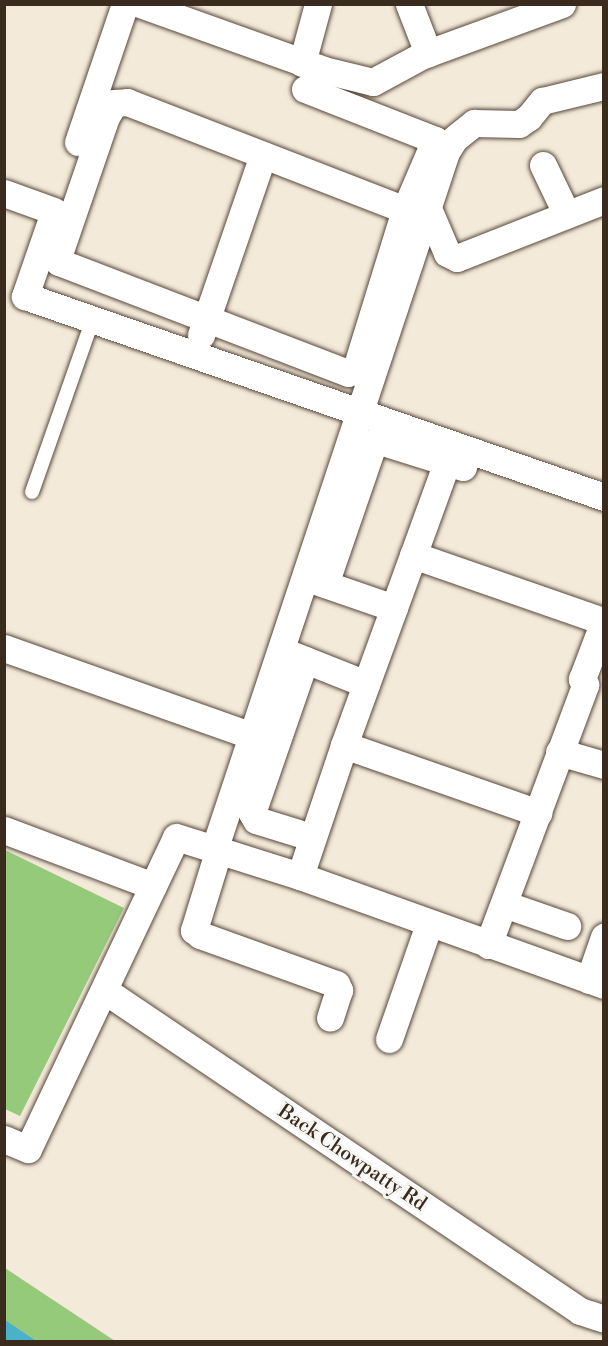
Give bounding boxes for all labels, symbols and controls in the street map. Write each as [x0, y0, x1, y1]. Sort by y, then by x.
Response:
street label: Back Chowpatty Rd [273, 1099, 431, 1217]

